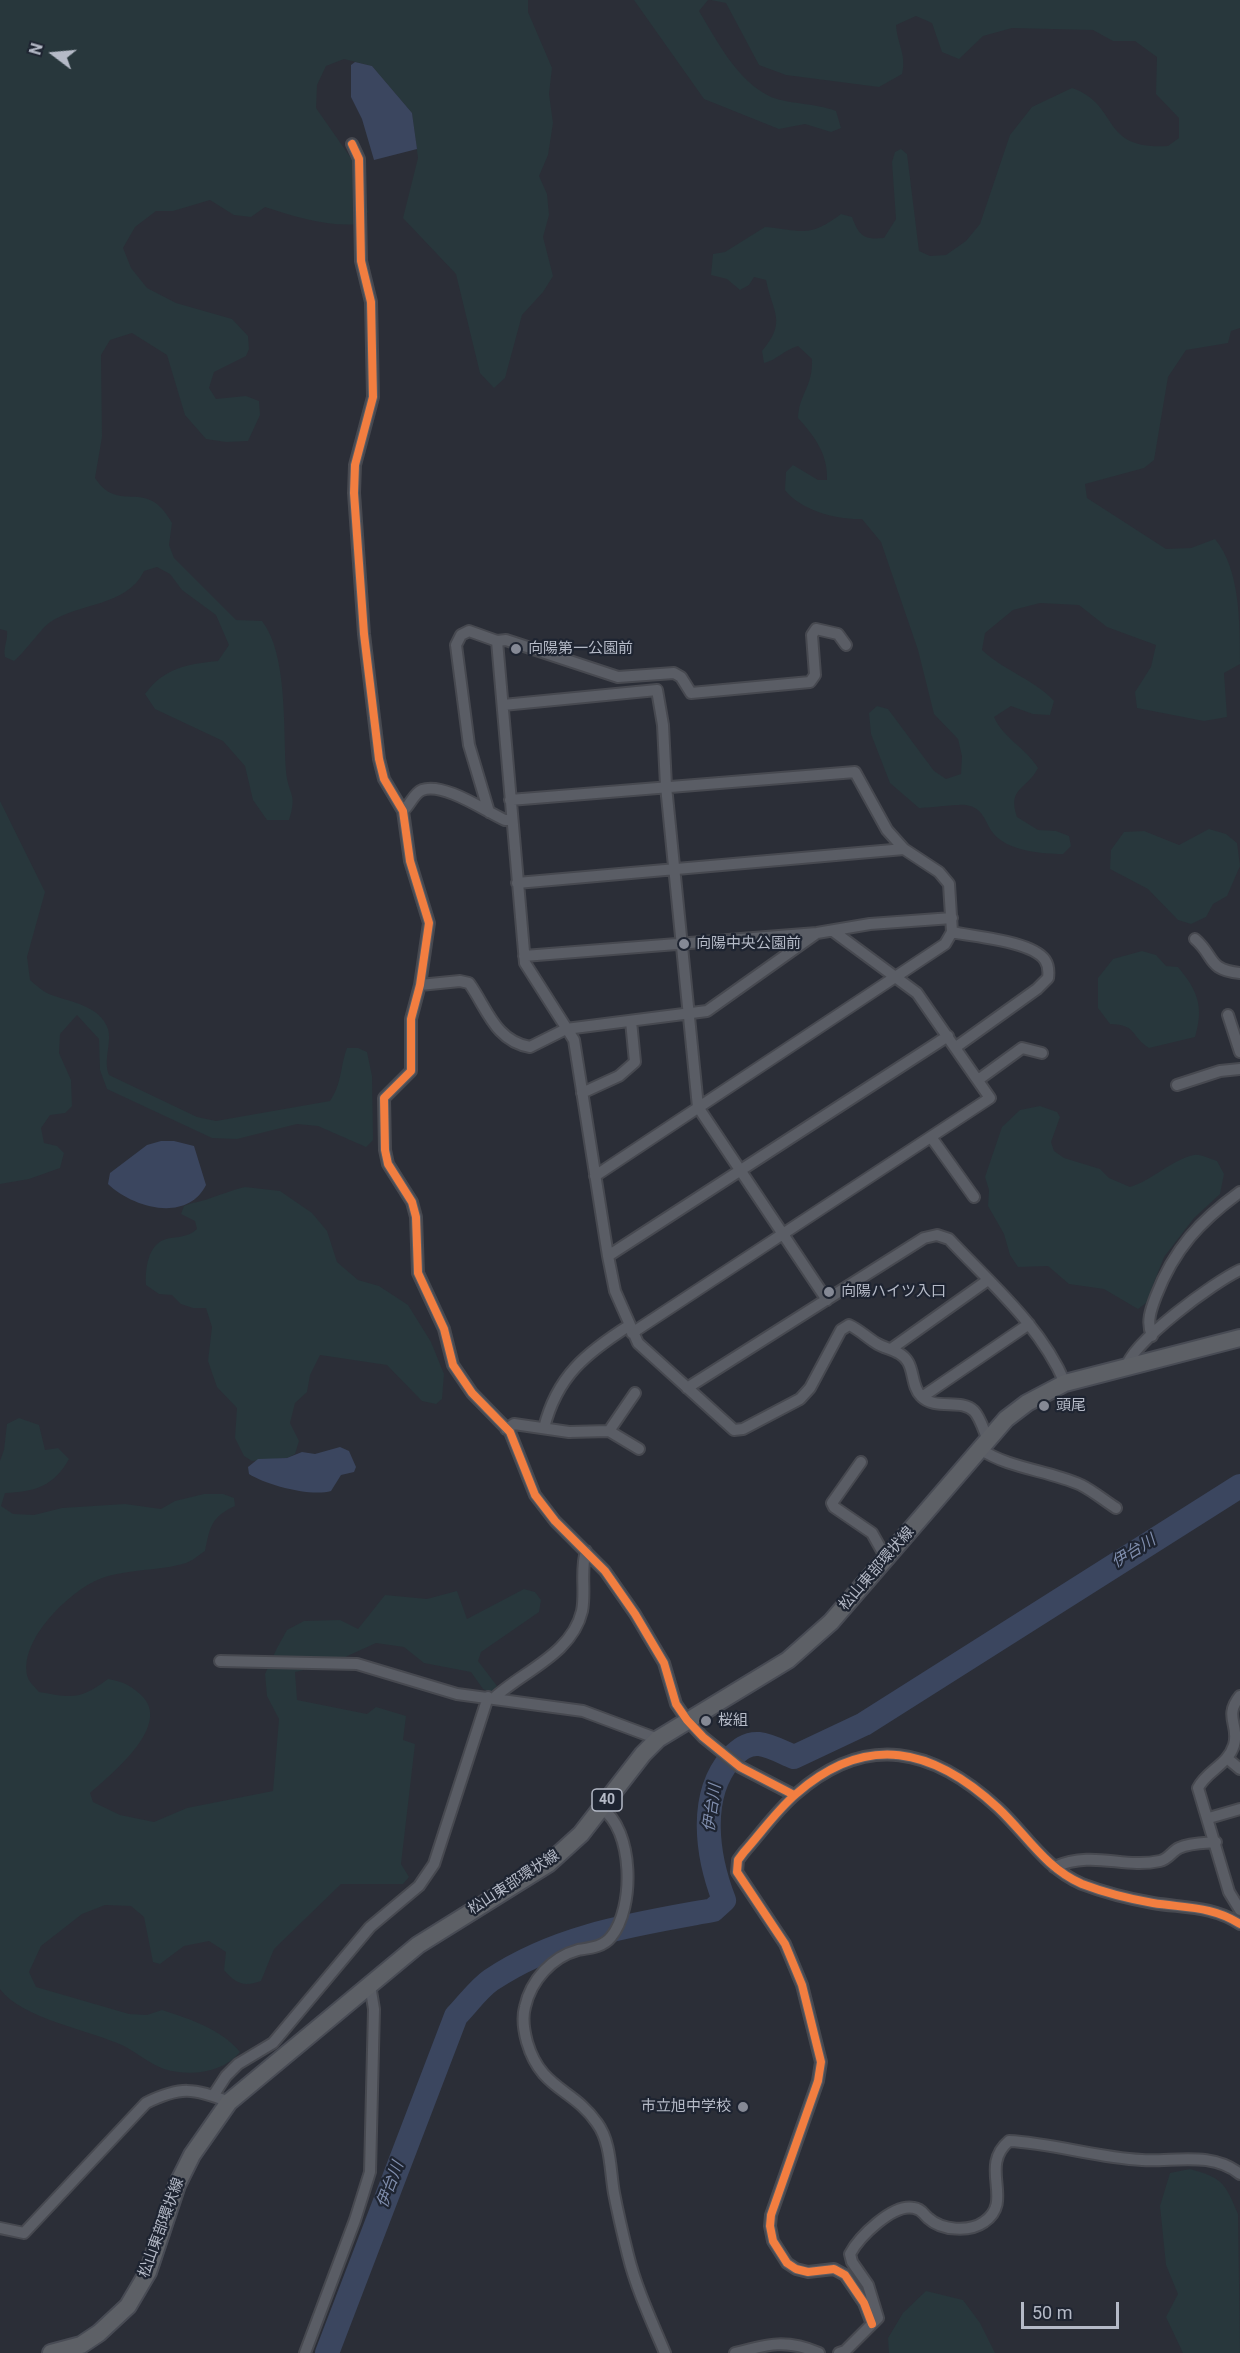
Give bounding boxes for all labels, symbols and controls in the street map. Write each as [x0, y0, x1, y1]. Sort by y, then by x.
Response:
north arrow [24, 24, 84, 84]
text: N [26, 41, 47, 57]
place label: 向陽第一公園前 [528, 640, 633, 658]
marker: 向陽第一公園前 [509, 642, 523, 656]
place label: 向陽中央公園前 [696, 935, 801, 953]
marker: 向陽中央公園前 [677, 937, 691, 951]
place label: 向陽ハイツ入口 [841, 1283, 946, 1301]
marker: 向陽ハイツ入口 [822, 1285, 836, 1299]
place label: 頭尾 [1056, 1397, 1086, 1415]
marker: 頭尾 [1037, 1399, 1051, 1413]
street label: 松山東部環状線 [836, 1523, 918, 1615]
water label: 伊台川 [1109, 1531, 1159, 1573]
place label: 桜組 [718, 1712, 748, 1730]
marker: 桜組 [699, 1714, 713, 1728]
water label: 伊台川 [700, 1783, 726, 1833]
road number: 40 [592, 1789, 622, 1811]
street label: 松山東部環状線 [465, 1847, 563, 1919]
place label: 市立旭中学校 [641, 2098, 731, 2116]
marker: 市立旭中学校 [736, 2100, 750, 2114]
water label: 伊台川 [373, 2159, 409, 2211]
street label: 松山東部環状線 [136, 2176, 188, 2280]
scale bar [1024, 2290, 1122, 2328]
text: 50 m [1032, 2302, 1072, 2323]

